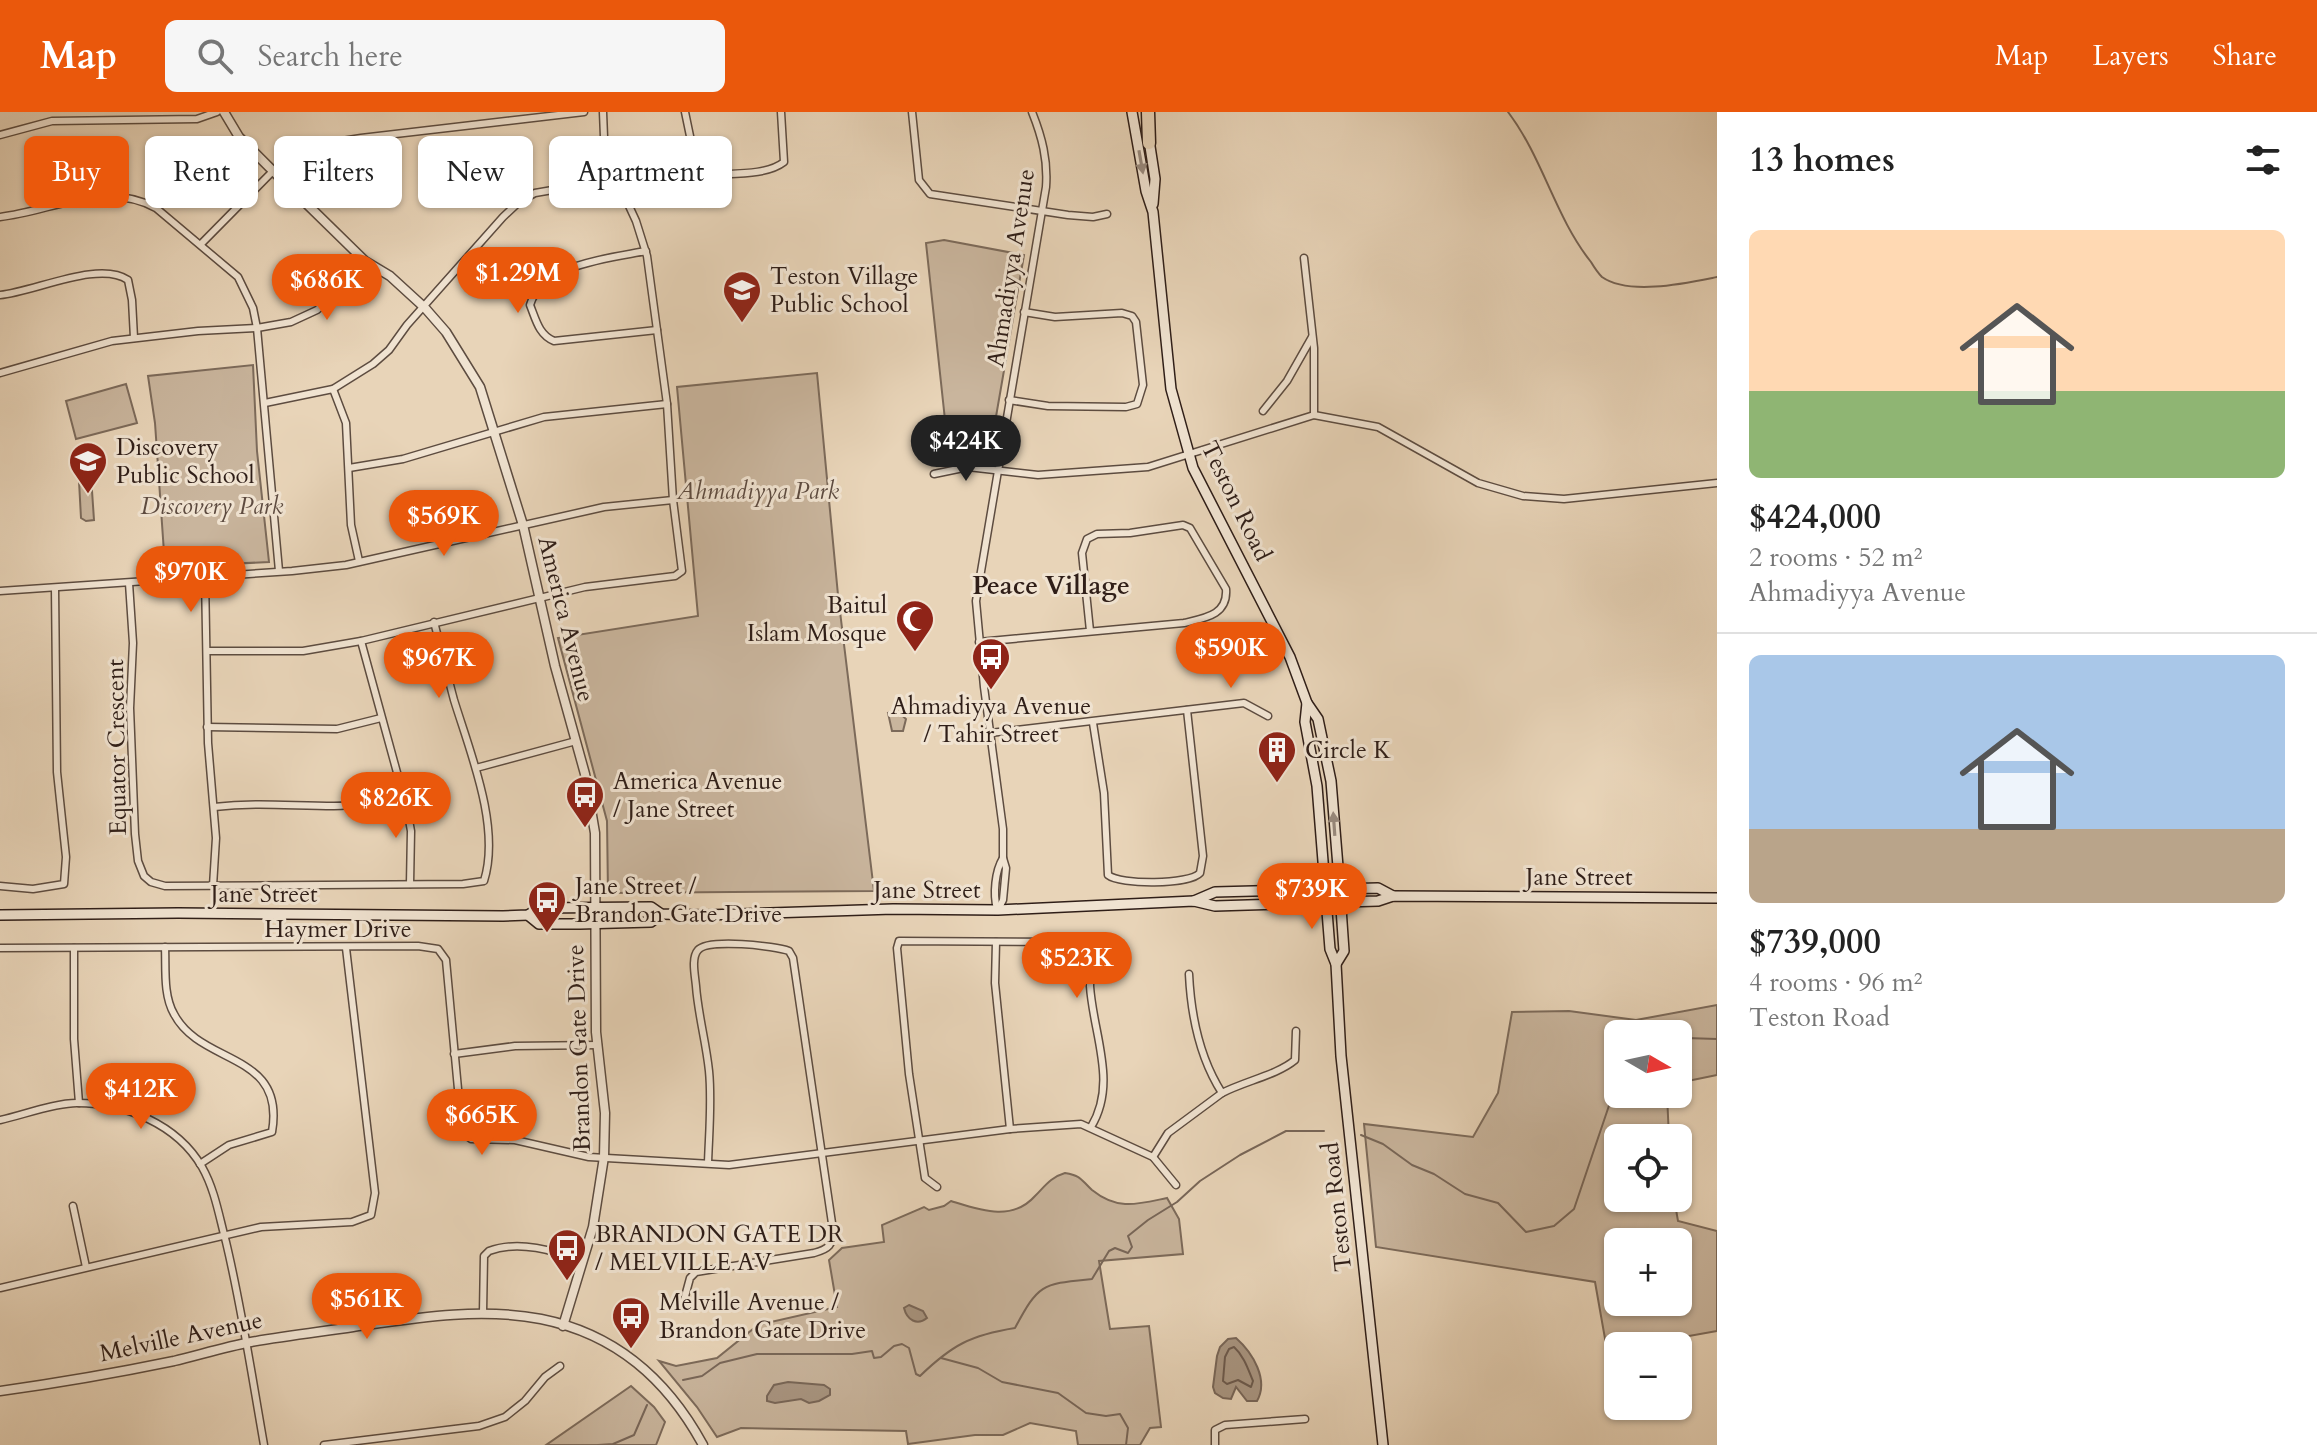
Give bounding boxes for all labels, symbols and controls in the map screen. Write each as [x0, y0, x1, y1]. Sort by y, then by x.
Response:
search box [165, 20, 725, 92]
text: Map [40, 30, 117, 82]
icon: search [193, 34, 237, 78]
text: Search here [257, 36, 403, 77]
text: Map [1995, 37, 2048, 75]
text: Layers [2092, 37, 2169, 75]
text: Share [2213, 37, 2277, 75]
chip: Buy [24, 136, 129, 208]
chip: Rent [145, 136, 258, 208]
chip: Filters [274, 136, 402, 208]
chip: New [418, 136, 533, 208]
chip: Apartment [549, 136, 732, 208]
text: 13 homes [1749, 137, 1895, 183]
icon: filters [2241, 138, 2285, 182]
one-way arrow [1135, 150, 1148, 175]
street label: Ahmadiyya Avenue [979, 166, 1043, 370]
pin: $1.29M [453, 247, 583, 315]
pin: $686K [271, 254, 383, 322]
text: $1.29M [475, 255, 561, 290]
place label: Teston Village Public School [770, 260, 919, 321]
text: $686K [290, 262, 364, 297]
school or university icon: Teston Village Public School [721, 269, 763, 324]
icon: home [1945, 282, 2089, 426]
pin: $424K [910, 415, 1022, 483]
text: $424K [929, 423, 1003, 458]
place label: Discovery Public School [116, 431, 255, 492]
street label: Teston Road [1193, 435, 1279, 567]
school or university icon: Discovery Public School [67, 440, 109, 495]
park label: Ahmadiyya Park [676, 475, 839, 508]
park label: Discovery Park [141, 490, 284, 523]
pin: $569K [388, 490, 500, 558]
text: $424,000 [1749, 494, 1881, 540]
text: $569K [407, 498, 481, 533]
street label: America Avenue [530, 533, 602, 705]
text: 2 rooms · 52 m² [1749, 540, 1922, 575]
pin: $970K [135, 546, 247, 614]
text: $970K [154, 554, 228, 589]
district label: Peace Village [972, 568, 1130, 603]
text: Ahmadiyya Avenue [1749, 575, 1966, 610]
place label: Baitul Islam Mosque [747, 589, 887, 650]
mosque icon: Baitul Islam Mosque [894, 598, 936, 653]
pin: $590K [1175, 622, 1287, 690]
text: $590K [1194, 630, 1268, 665]
pin: $967K [383, 632, 495, 700]
bus stop icon: Ahmadiyya Avenue / Tahir Street [970, 636, 1012, 691]
text: $967K [402, 640, 476, 675]
street label: Equator Crescent [99, 658, 135, 835]
place label: Ahmadiyya Avenue / Tahir Street [891, 690, 1091, 751]
icon: home [1945, 707, 2089, 851]
building icon: Circle K [1256, 729, 1298, 784]
place label: Circle K [1305, 734, 1391, 767]
place label: America Avenue / Jane Street [613, 765, 782, 826]
pin: $826K [340, 772, 452, 840]
bus stop icon: America Avenue / Jane Street [564, 774, 606, 829]
text: $826K [359, 780, 433, 815]
one-way arrow [1327, 811, 1340, 836]
street label: Jane Street [1522, 861, 1633, 894]
pin: $739K [1256, 863, 1368, 931]
place label: Jane Street / Brandon Gate Drive [572, 870, 782, 931]
text: $739K [1275, 871, 1349, 906]
street label: Jane Street [870, 874, 981, 907]
street label: Jane Street [207, 878, 318, 911]
bus stop icon: Jane Street / Brandon Gate Drive [526, 879, 568, 934]
street label: Haymer Drive [264, 913, 412, 946]
text: $739,000 [1749, 919, 1881, 965]
pin: $523K [1021, 932, 1133, 1000]
text: $523K [1040, 940, 1114, 975]
street label: Brandon Gate Drive [559, 944, 599, 1152]
text: 4 rooms · 96 m² [1749, 965, 1922, 1000]
text: Teston Road [1749, 1000, 1890, 1035]
north arrow [1604, 1020, 1692, 1108]
map controls [1604, 1020, 1692, 1420]
pin: $412K [85, 1063, 197, 1131]
text: $412K [104, 1071, 178, 1106]
pin: $665K [426, 1089, 538, 1157]
text: $665K [445, 1097, 519, 1132]
button: locate [1604, 1124, 1692, 1212]
street label: Teston Road [1314, 1140, 1360, 1273]
place label: BRANDON GATE DR / MELVILLE AV [595, 1218, 844, 1279]
bus stop icon: BRANDON GATE DR / MELVILLE AV [546, 1227, 588, 1282]
button: + [1604, 1228, 1692, 1316]
pin: $561K [311, 1273, 423, 1341]
text: $561K [330, 1281, 404, 1316]
place label: Melville Avenue / Brandon Gate Drive [659, 1286, 866, 1347]
bus stop icon: Melville Avenue / Brandon Gate Drive [610, 1295, 652, 1350]
street label: Melville Avenue [96, 1304, 266, 1370]
button: − [1604, 1332, 1692, 1420]

